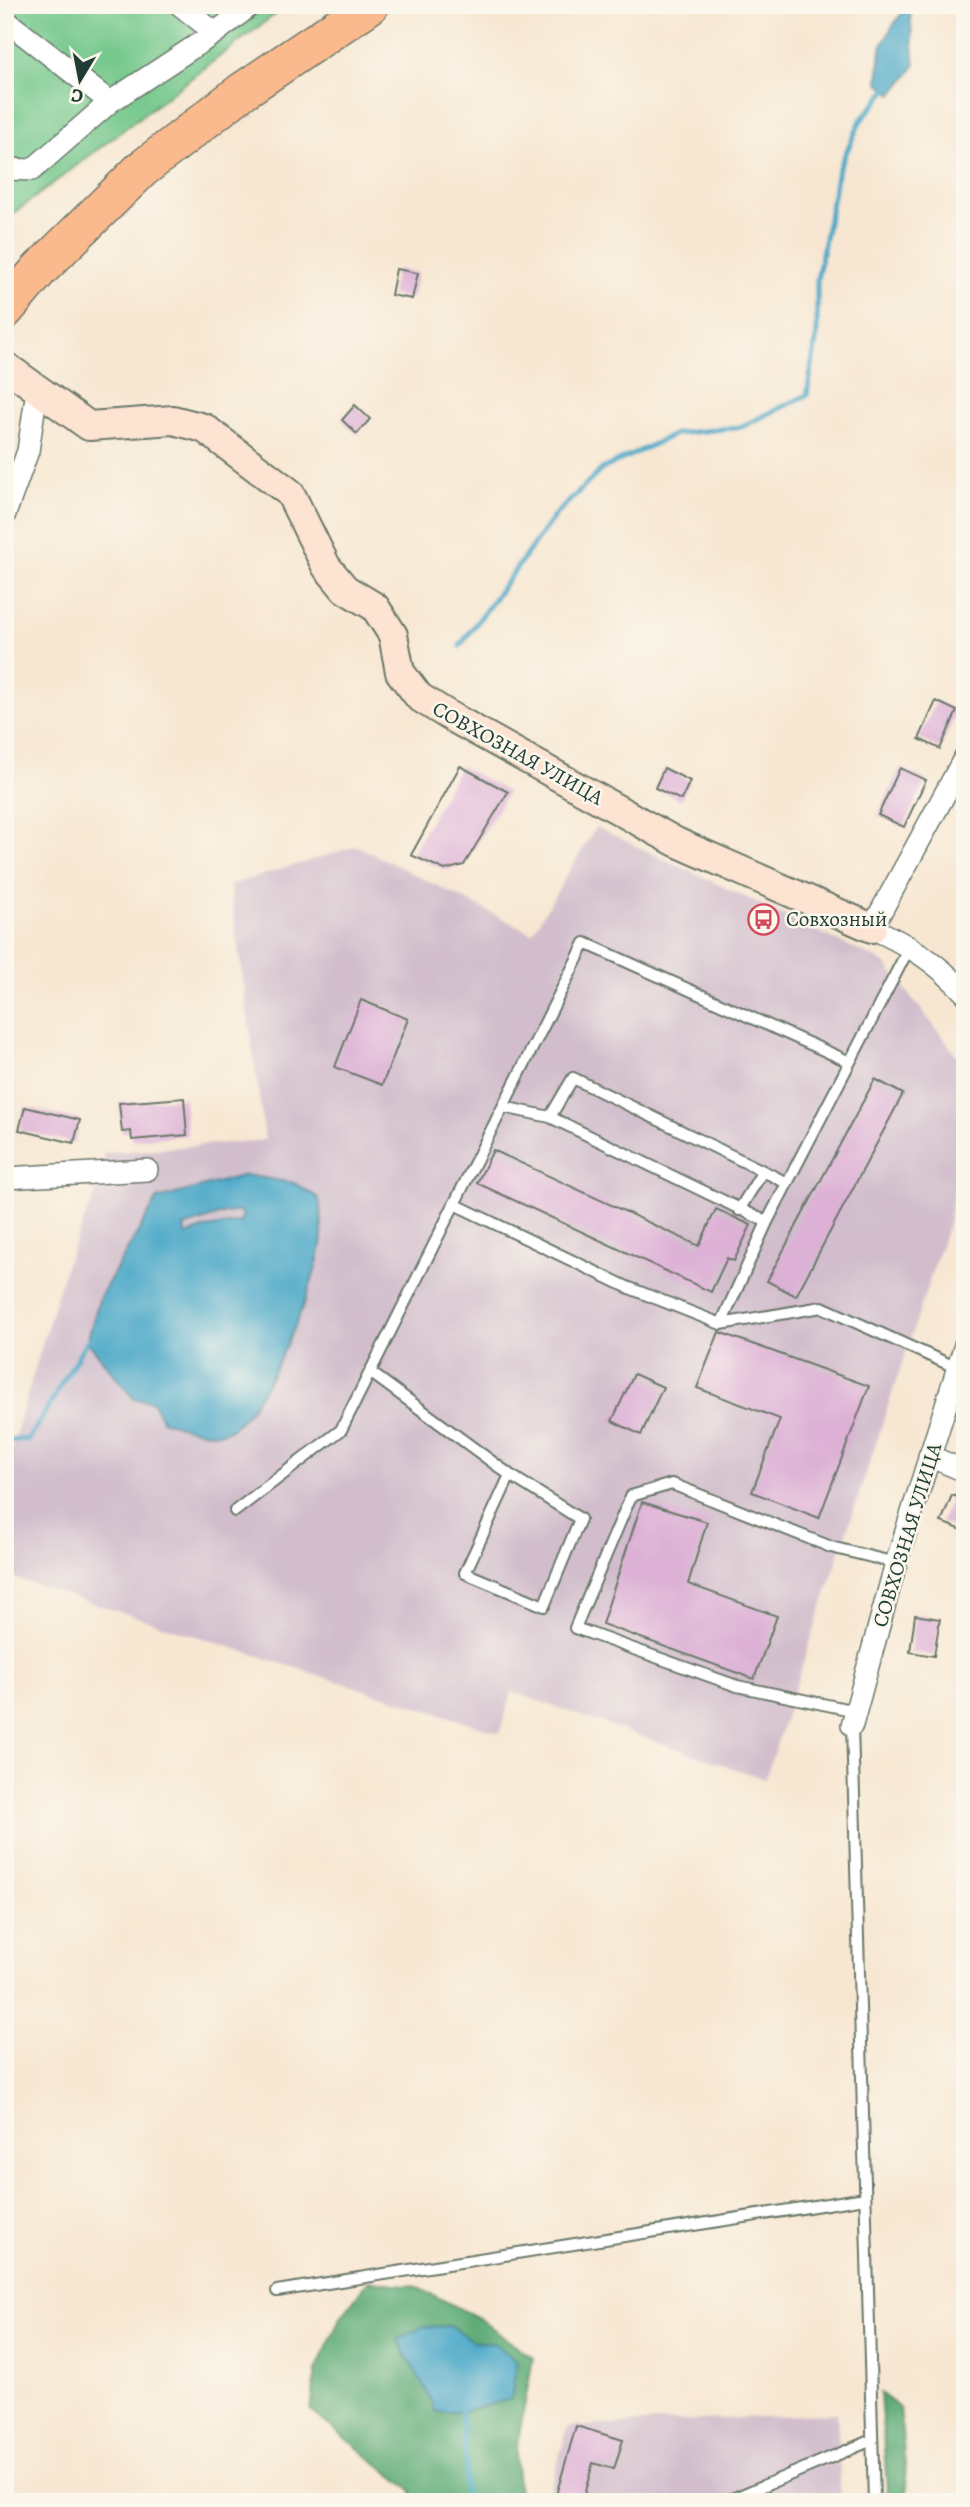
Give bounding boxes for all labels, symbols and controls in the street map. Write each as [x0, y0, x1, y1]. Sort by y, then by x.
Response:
north arrow [46, 46, 116, 116]
text: С [69, 82, 85, 110]
street label: СОВХОЗНАЯ УЛИЦА [427, 694, 609, 812]
bus stop icon: Совхозный [746, 902, 780, 936]
place label: Совхозный [786, 905, 887, 933]
street label: СОВХОЗНАЯ УЛИЦА [866, 1439, 949, 1631]

